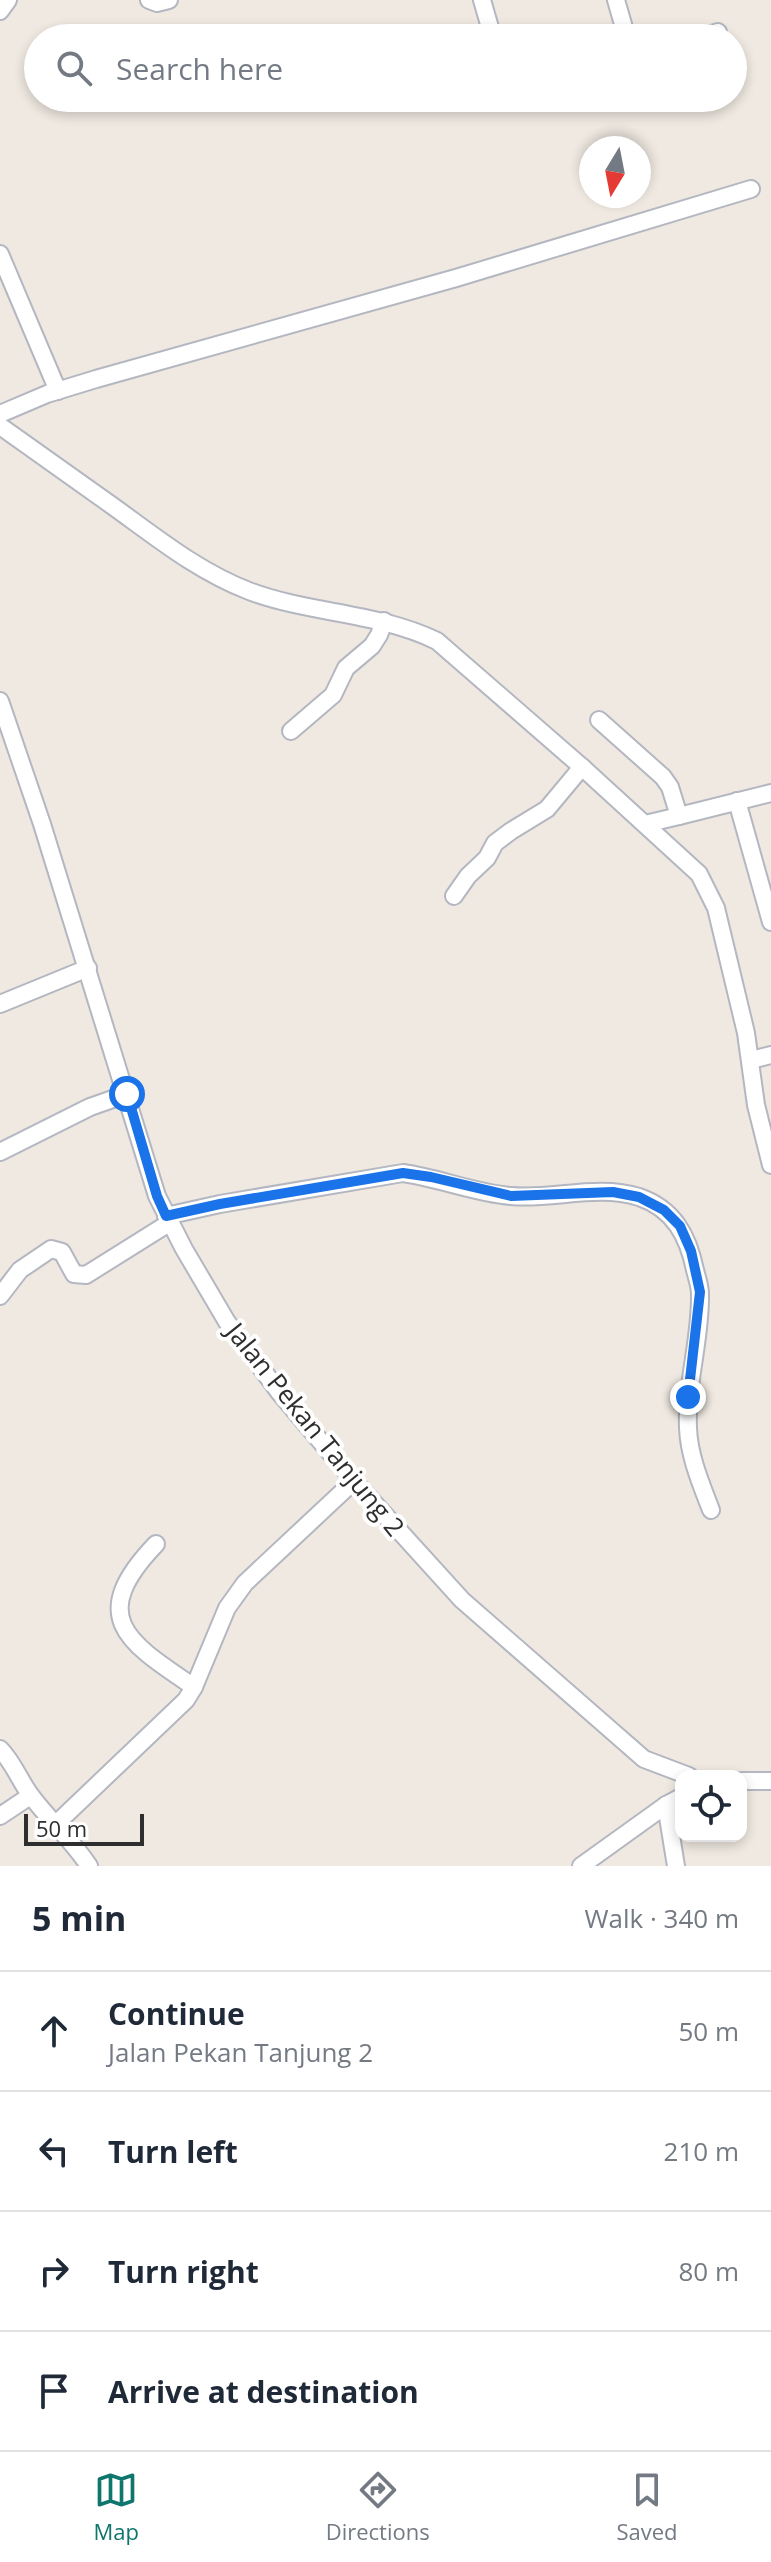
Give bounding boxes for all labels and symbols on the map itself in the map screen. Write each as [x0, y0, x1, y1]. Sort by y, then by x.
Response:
north arrow [579, 136, 651, 208]
route start [109, 1076, 145, 1112]
street label: Jalan Pekan Tanjung 2 [217, 1312, 413, 1543]
route end [670, 1379, 706, 1415]
scale bar [24, 1810, 144, 1846]

